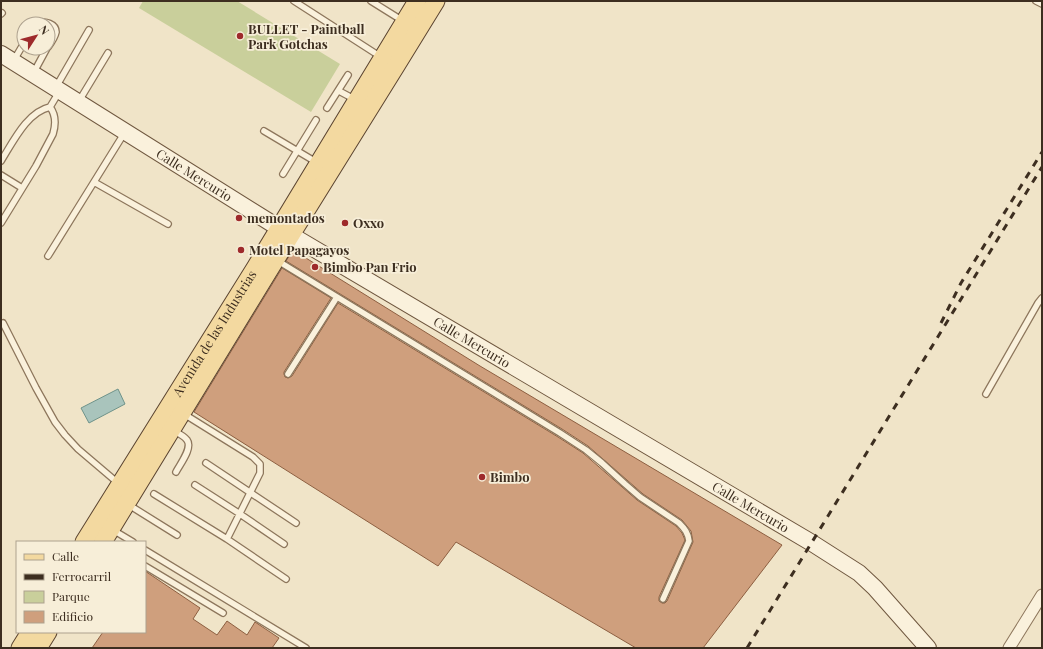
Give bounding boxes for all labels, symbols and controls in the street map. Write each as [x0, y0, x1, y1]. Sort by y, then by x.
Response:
north arrow [16, 16, 56, 56]
place label: BULLET - Paintball Park Gotchas [248, 20, 365, 52]
text: N [36, 22, 53, 37]
marker: BULLET - Paintball Park Gotchas [235, 31, 245, 41]
street label: Calle Mercurio [153, 144, 236, 205]
place label: memontados [247, 209, 325, 226]
marker: memontados [234, 213, 244, 223]
place label: Oxxo [353, 214, 384, 231]
marker: Oxxo [340, 218, 350, 228]
place label: Motel Papagayos [249, 241, 349, 258]
marker: Motel Papagayos [236, 245, 246, 255]
place label: Bimbo Pan Frio [323, 258, 417, 275]
marker: Bimbo Pan Frio [310, 262, 320, 272]
street label: Avenida de las Industrias [168, 267, 260, 400]
street label: Calle Mercurio [431, 312, 514, 371]
place label: Bimbo [490, 468, 530, 485]
marker: Bimbo [477, 472, 487, 482]
street label: Calle Mercurio [710, 477, 793, 536]
legend [16, 541, 146, 633]
text: Calle [52, 548, 79, 564]
text: Ferrocarril [52, 568, 112, 584]
text: Parque [52, 588, 90, 604]
text: Edificio [52, 608, 94, 624]

